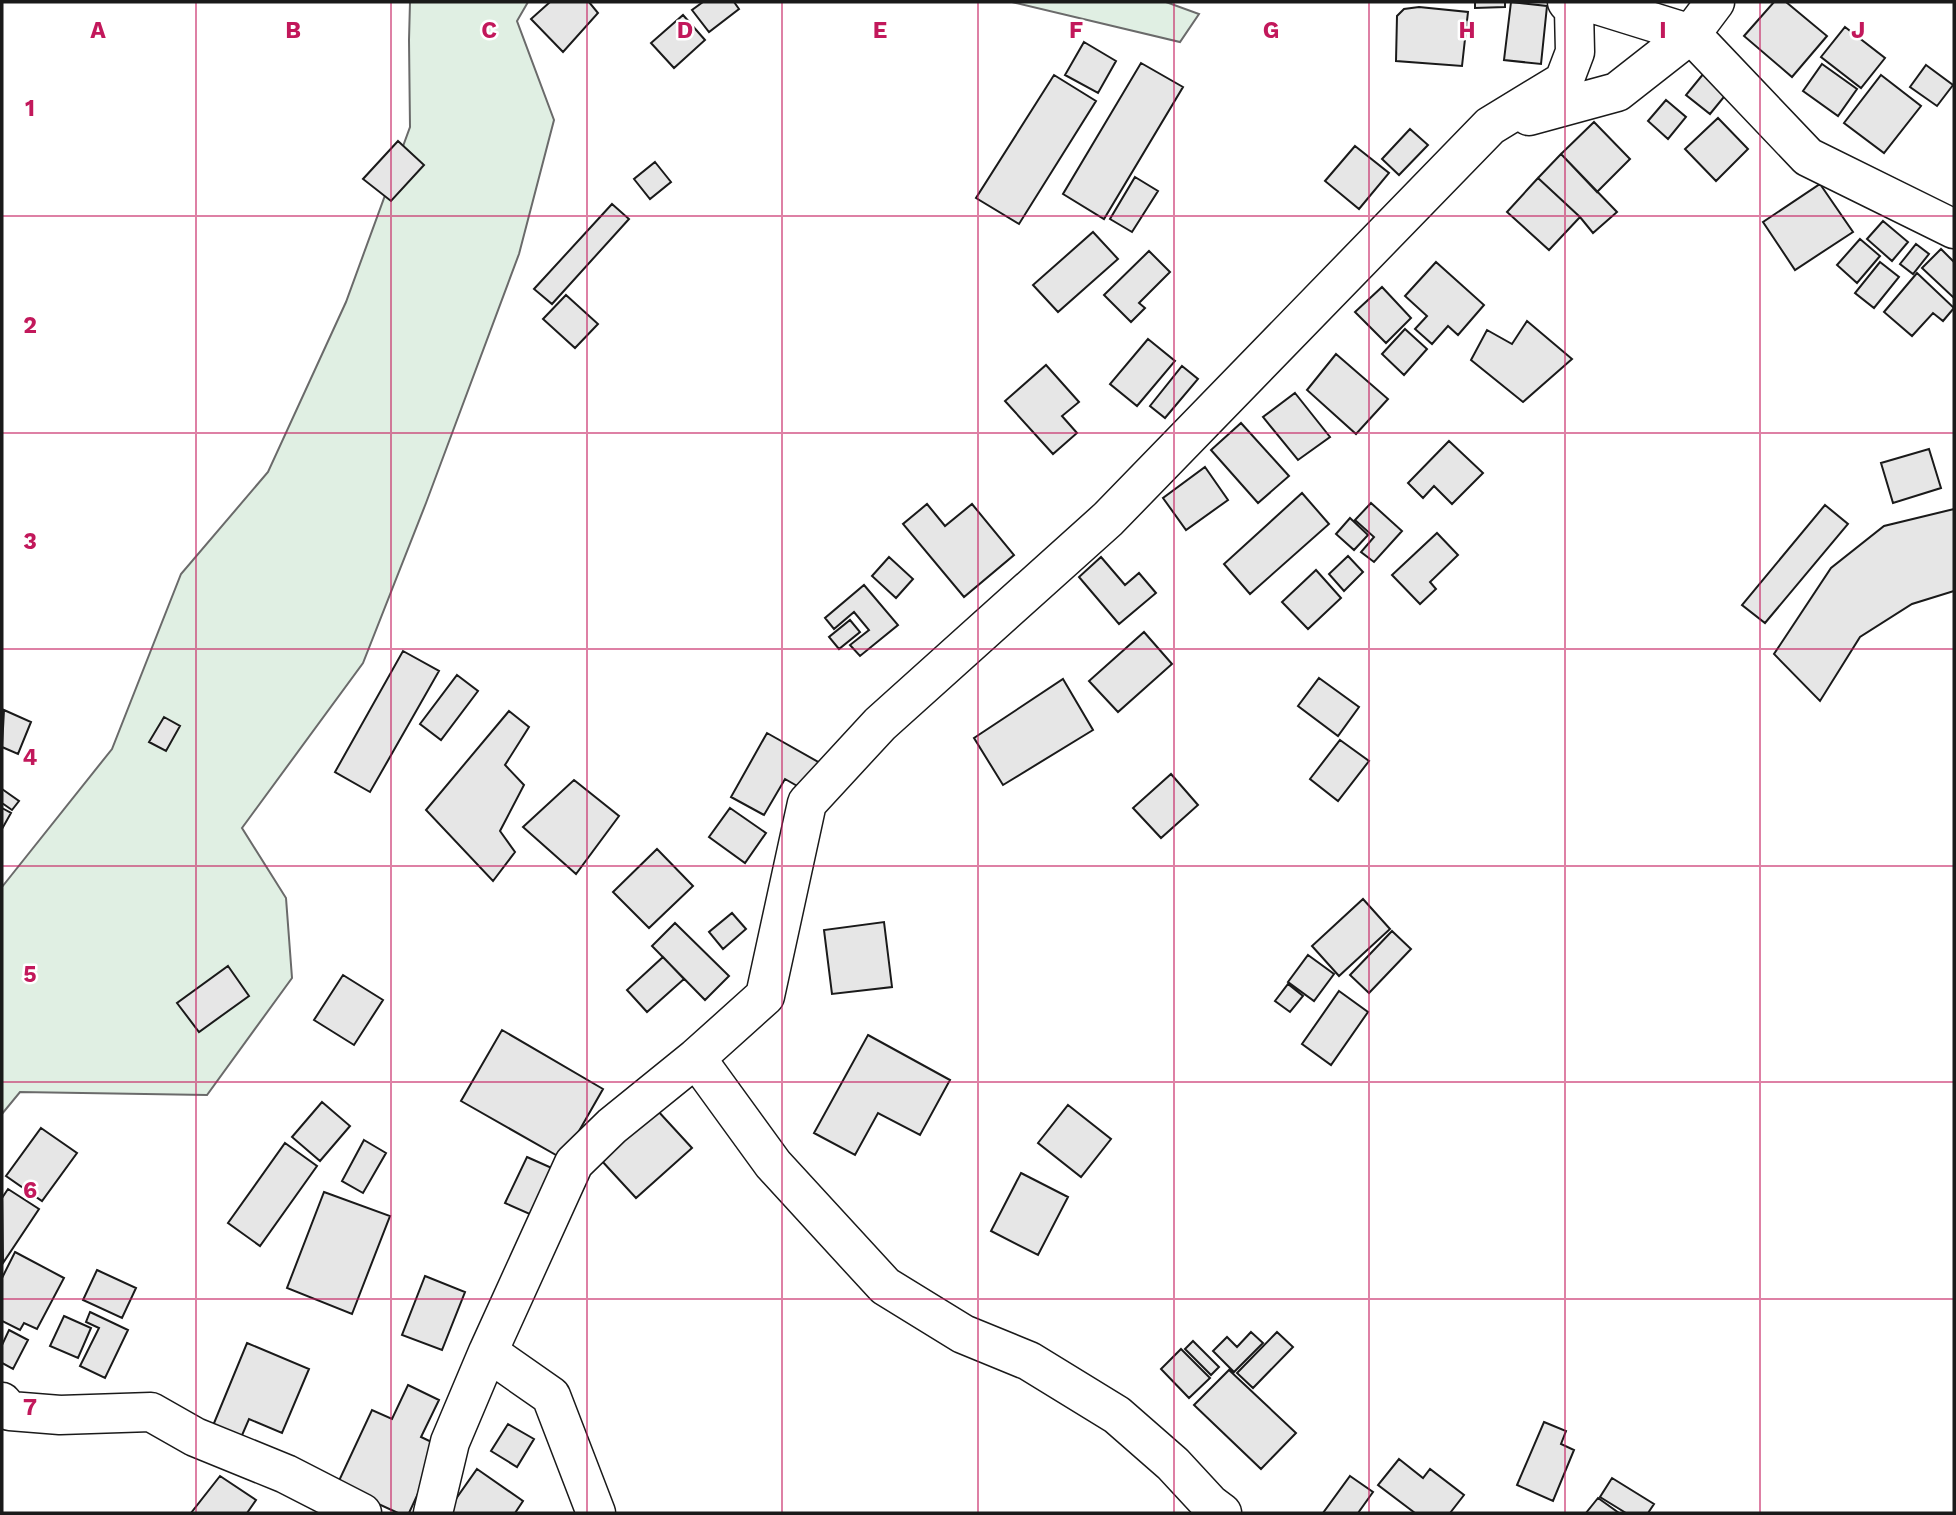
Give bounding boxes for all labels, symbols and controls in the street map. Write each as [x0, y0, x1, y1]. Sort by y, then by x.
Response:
text: A [90, 17, 106, 44]
text: B [285, 17, 301, 44]
text: C [481, 17, 497, 44]
text: D [677, 17, 693, 44]
text: E [873, 17, 887, 44]
text: F [1069, 17, 1083, 44]
text: G [1263, 17, 1279, 44]
text: H [1458, 17, 1476, 44]
text: I [1659, 17, 1667, 44]
text: J [1851, 17, 1865, 44]
text: 1 [25, 95, 35, 122]
text: 2 [23, 312, 37, 339]
text: 3 [23, 528, 37, 555]
text: 4 [23, 744, 38, 771]
text: 5 [23, 961, 37, 988]
text: 6 [23, 1177, 37, 1204]
text: 7 [23, 1394, 37, 1421]

